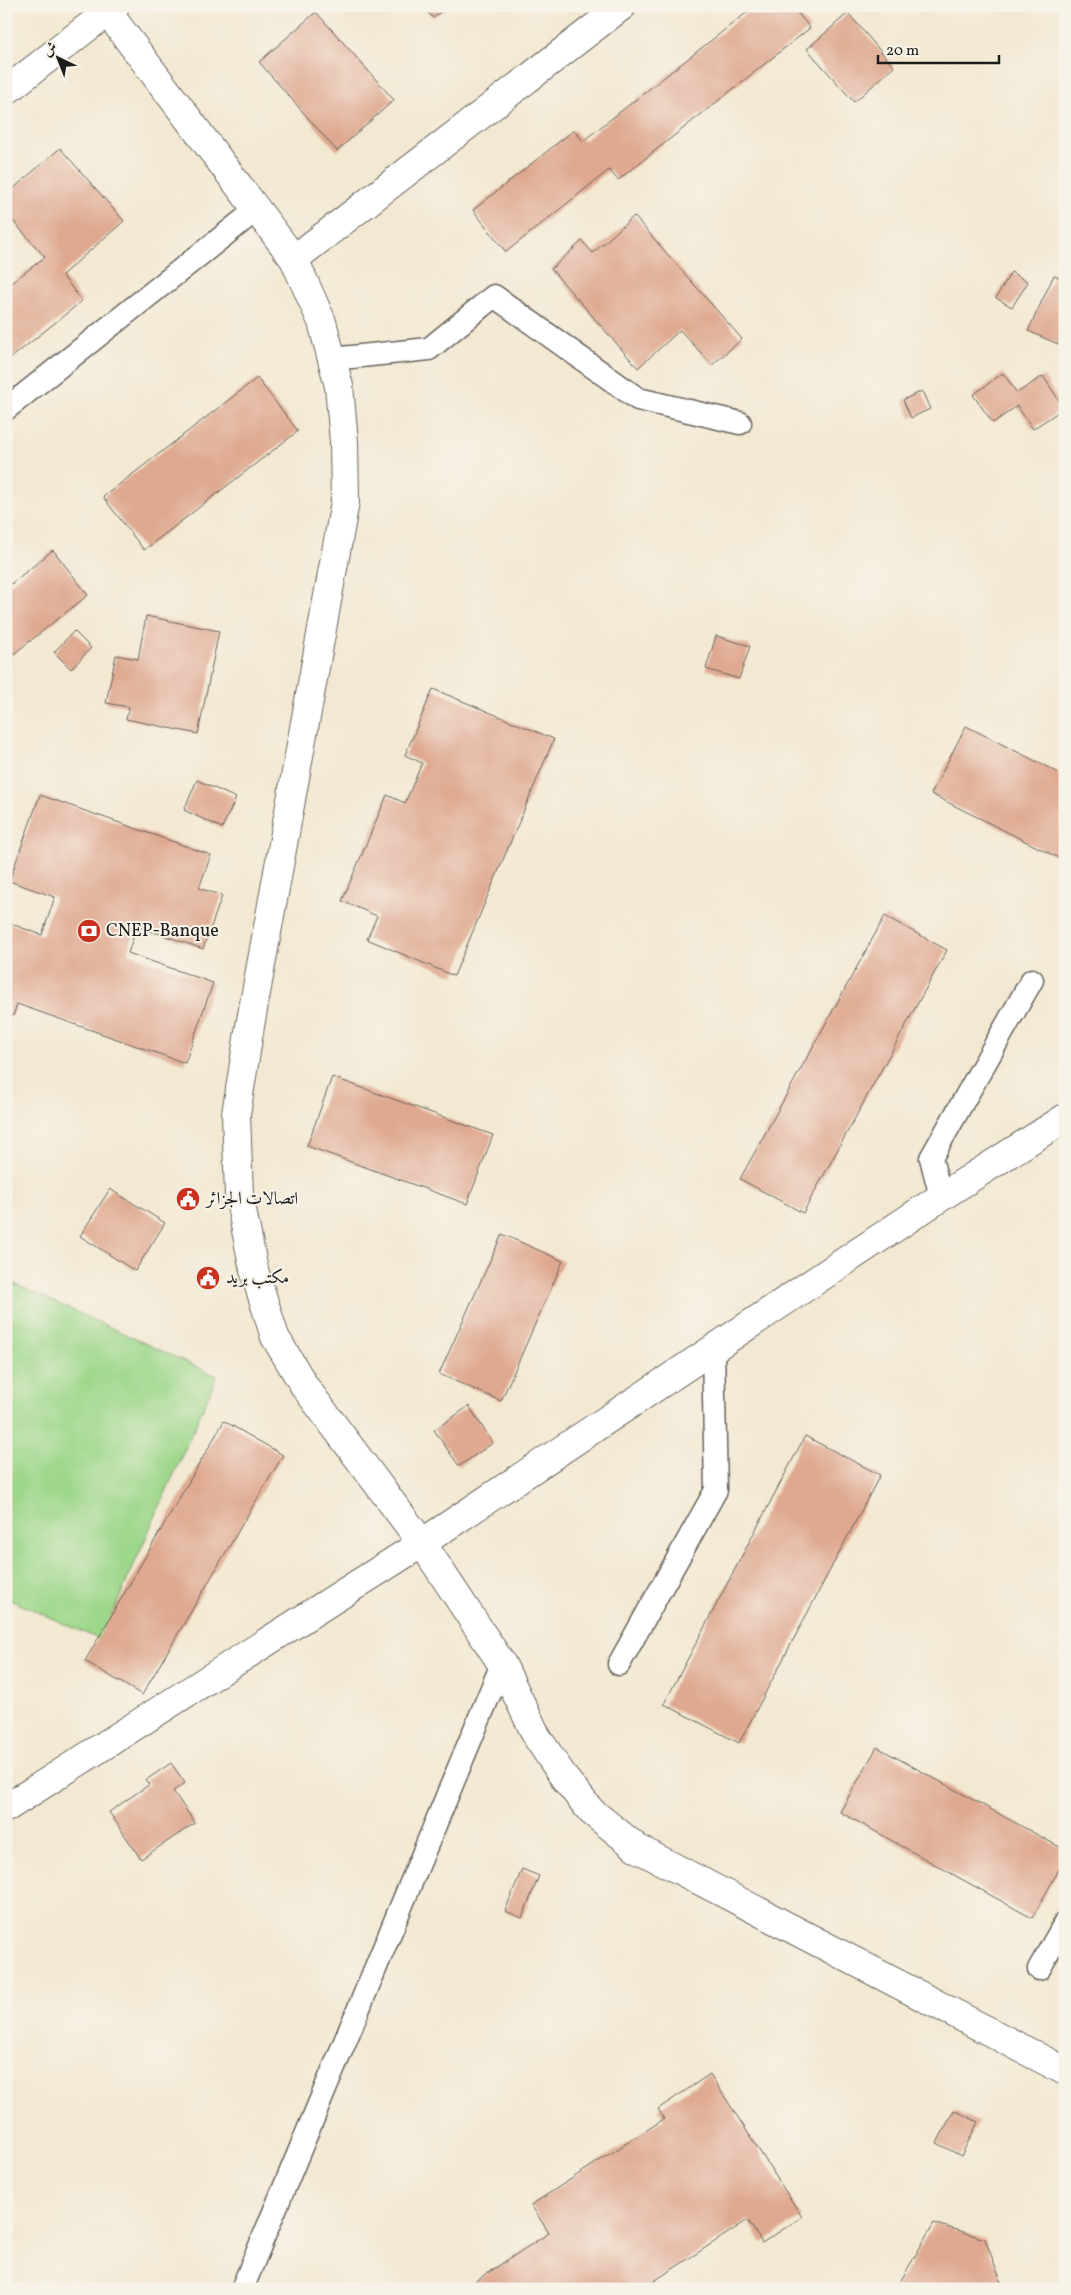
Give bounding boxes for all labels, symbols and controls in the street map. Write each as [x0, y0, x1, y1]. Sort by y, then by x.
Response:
north arrow [32, 32, 82, 82]
scale bar [878, 32, 1000, 64]
text: ش [39, 38, 62, 61]
text: 20 m [886, 41, 919, 62]
bank icon: CNEP-Banque [76, 918, 102, 944]
place label: CNEP-Banque [106, 919, 219, 944]
public building icon: اتصالات الجزائر [175, 1186, 201, 1212]
place label: اتصالات الجزائر [204, 1187, 298, 1212]
public building icon: مكتب بريد [195, 1265, 221, 1291]
place label: مكتب بريد [226, 1266, 289, 1291]

